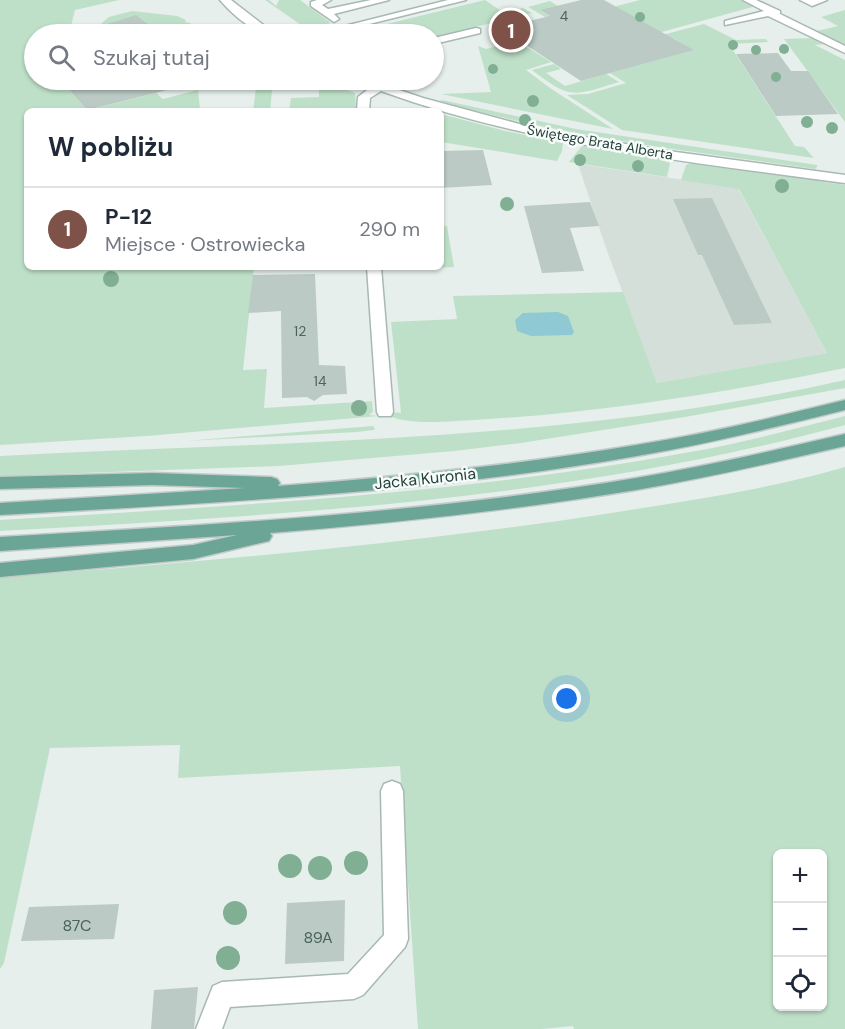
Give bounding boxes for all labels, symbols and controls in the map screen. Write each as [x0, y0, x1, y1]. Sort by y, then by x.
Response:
house number: 4 [560, 7, 569, 25]
pin: 1 [492, 8, 530, 52]
search box [24, 24, 444, 90]
icon: search [45, 41, 78, 74]
text: Szukaj tutaj [93, 43, 210, 72]
street label: Świętego Brata Alberta [526, 120, 674, 164]
text: W pobliżu [48, 130, 173, 164]
text: P-12 [105, 202, 152, 231]
text: 1 [64, 216, 71, 242]
text: 290 m [359, 216, 420, 242]
text: Miejsce · Ostrowiecka [105, 231, 305, 257]
house number: 12 [294, 322, 306, 340]
house number: 14 [314, 372, 327, 390]
street label: Jacka Kuronia [373, 463, 477, 494]
your location [552, 684, 581, 713]
map controls [773, 849, 827, 1011]
button: + [773, 849, 827, 903]
button: − [773, 903, 827, 957]
house number: 87C [63, 915, 91, 936]
house number: 89A [303, 927, 333, 948]
button: locate [773, 957, 827, 1011]

